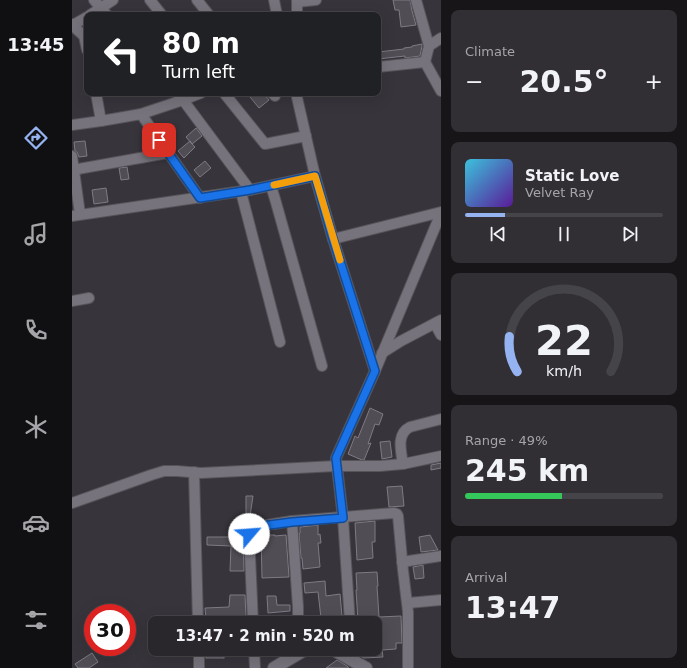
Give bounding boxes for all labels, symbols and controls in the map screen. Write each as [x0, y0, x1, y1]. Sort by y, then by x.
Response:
text: 80 m [162, 27, 240, 60]
icon: left [96, 28, 148, 80]
text: 13:45 [7, 34, 65, 55]
text: Climate [465, 44, 515, 59]
text: Turn left [162, 61, 235, 82]
text: 20.5° [519, 64, 609, 99]
text: − [465, 69, 483, 94]
text: + [645, 69, 663, 94]
pin [142, 123, 176, 157]
icon: directions [22, 124, 50, 152]
icon: arrive [148, 129, 170, 151]
text: Static Love [525, 167, 619, 185]
text: Velvet Ray [525, 185, 594, 200]
icon: music [22, 220, 50, 248]
icon: previous [487, 223, 509, 245]
icon: pause [553, 223, 575, 245]
icon: next [619, 223, 641, 245]
icon: phone [22, 316, 50, 344]
text: 22 [535, 316, 593, 365]
text: km/h [546, 363, 582, 379]
icon: climate [22, 413, 50, 441]
text: Range · 49% [465, 433, 548, 448]
text: 245 km [465, 453, 589, 488]
icon: car [22, 509, 50, 537]
position arrow [228, 513, 270, 555]
text: Arrival [465, 570, 507, 585]
text: 13:47 [465, 590, 561, 625]
speed limit sign: 30 [84, 604, 136, 656]
icon: filters [22, 606, 50, 634]
text: 13:47 · 2 min · 520 m [175, 627, 355, 645]

